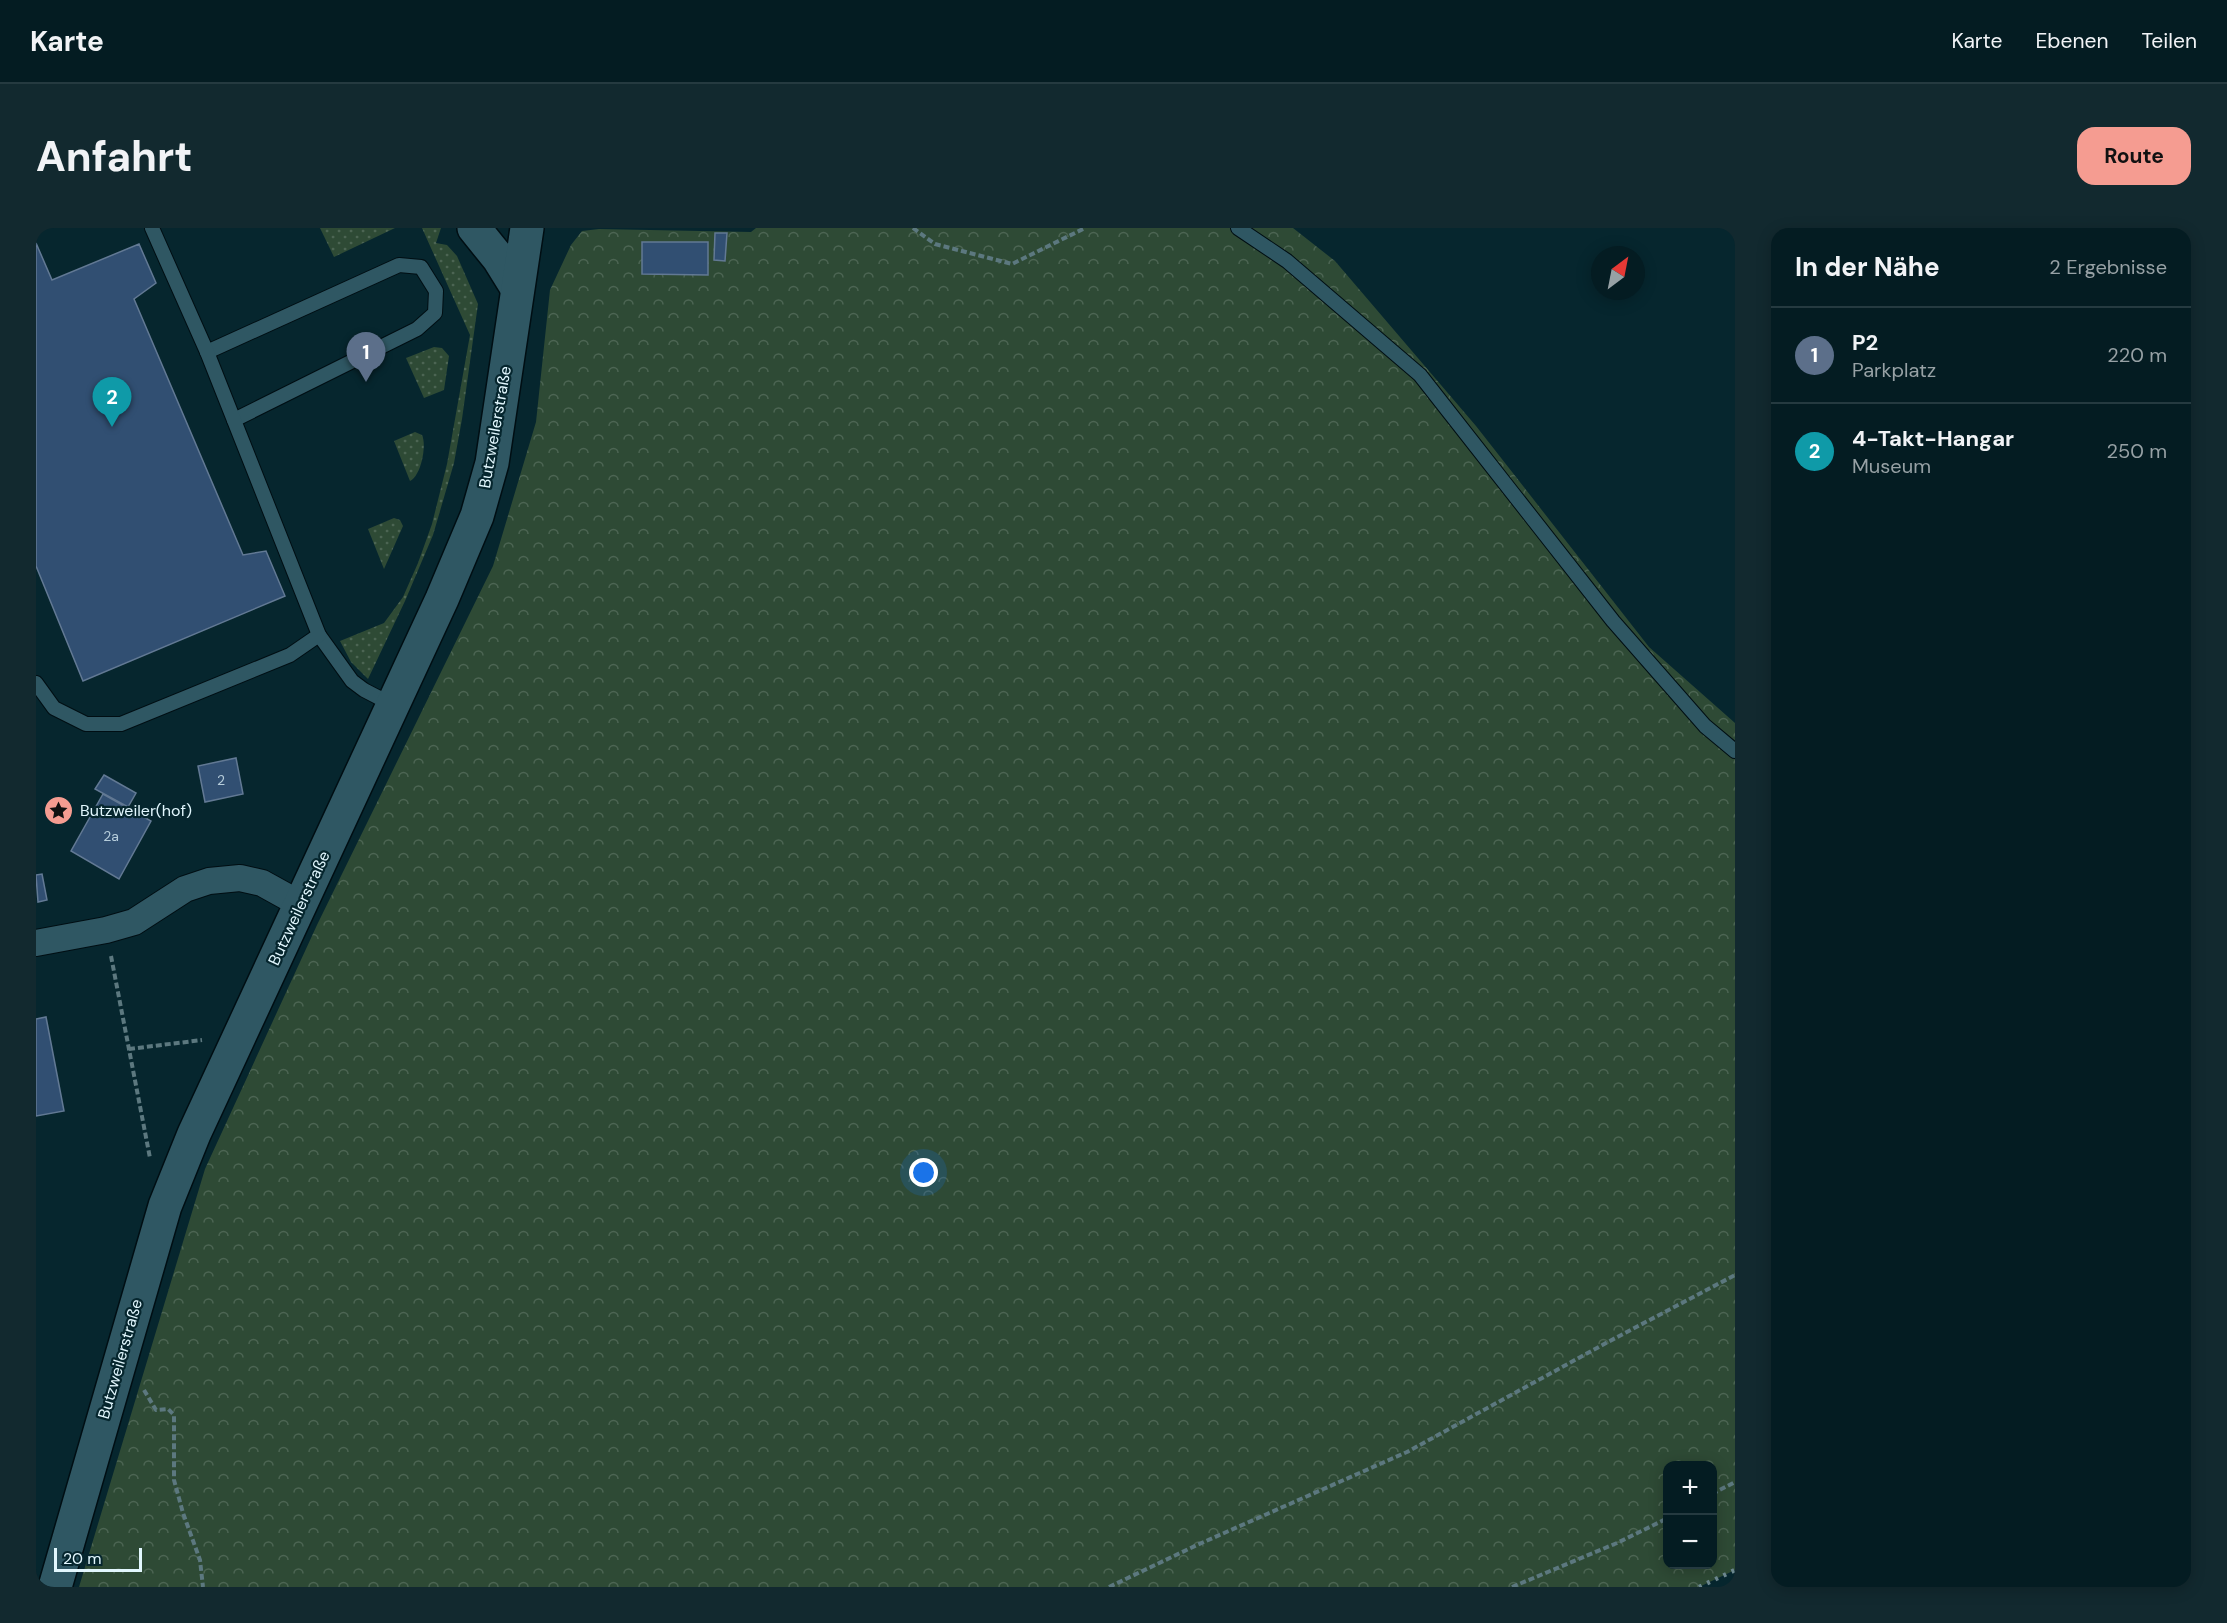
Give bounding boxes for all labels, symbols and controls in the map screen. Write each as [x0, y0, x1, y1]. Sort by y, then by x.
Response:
text: Karte [30, 23, 104, 60]
text: Karte [1952, 27, 2002, 55]
text: Ebenen [2035, 27, 2108, 55]
text: Teilen [2141, 27, 2197, 55]
button: Route [2077, 127, 2191, 185]
text: Anfahrt [36, 129, 192, 184]
north arrow [1591, 246, 1645, 300]
text: In der Nähe [1795, 250, 1940, 284]
text: 2 Ergebnisse [2049, 254, 2167, 280]
text: P2 [1852, 328, 1878, 357]
pin: 1 [346, 332, 386, 382]
text: 1 [1811, 342, 1818, 368]
text: 220 m [2107, 342, 2167, 368]
text: Parkplatz [1852, 357, 1936, 383]
street label: Butzweilerstraße [474, 364, 516, 490]
pin: 2 [92, 378, 132, 427]
text: 4-Takt-Hangar [1852, 424, 2014, 453]
text: 2 [1809, 438, 1820, 464]
text: 250 m [2106, 438, 2167, 464]
text: Museum [1852, 453, 1931, 479]
house number: 2 [217, 771, 225, 789]
place icon: Butzweiler(hof) [43, 794, 75, 826]
place label: Butzweiler(hof) [80, 800, 192, 821]
house number: 2a [103, 827, 119, 845]
street label: Butzweilerstraße [263, 847, 335, 969]
your location [909, 1158, 938, 1187]
street label: Butzweilerstraße [93, 1297, 147, 1421]
map controls [1663, 1461, 1717, 1569]
button: + [1663, 1461, 1717, 1515]
button: − [1663, 1515, 1717, 1569]
scale bar [54, 1545, 142, 1572]
text: 20 m [63, 1548, 102, 1569]

